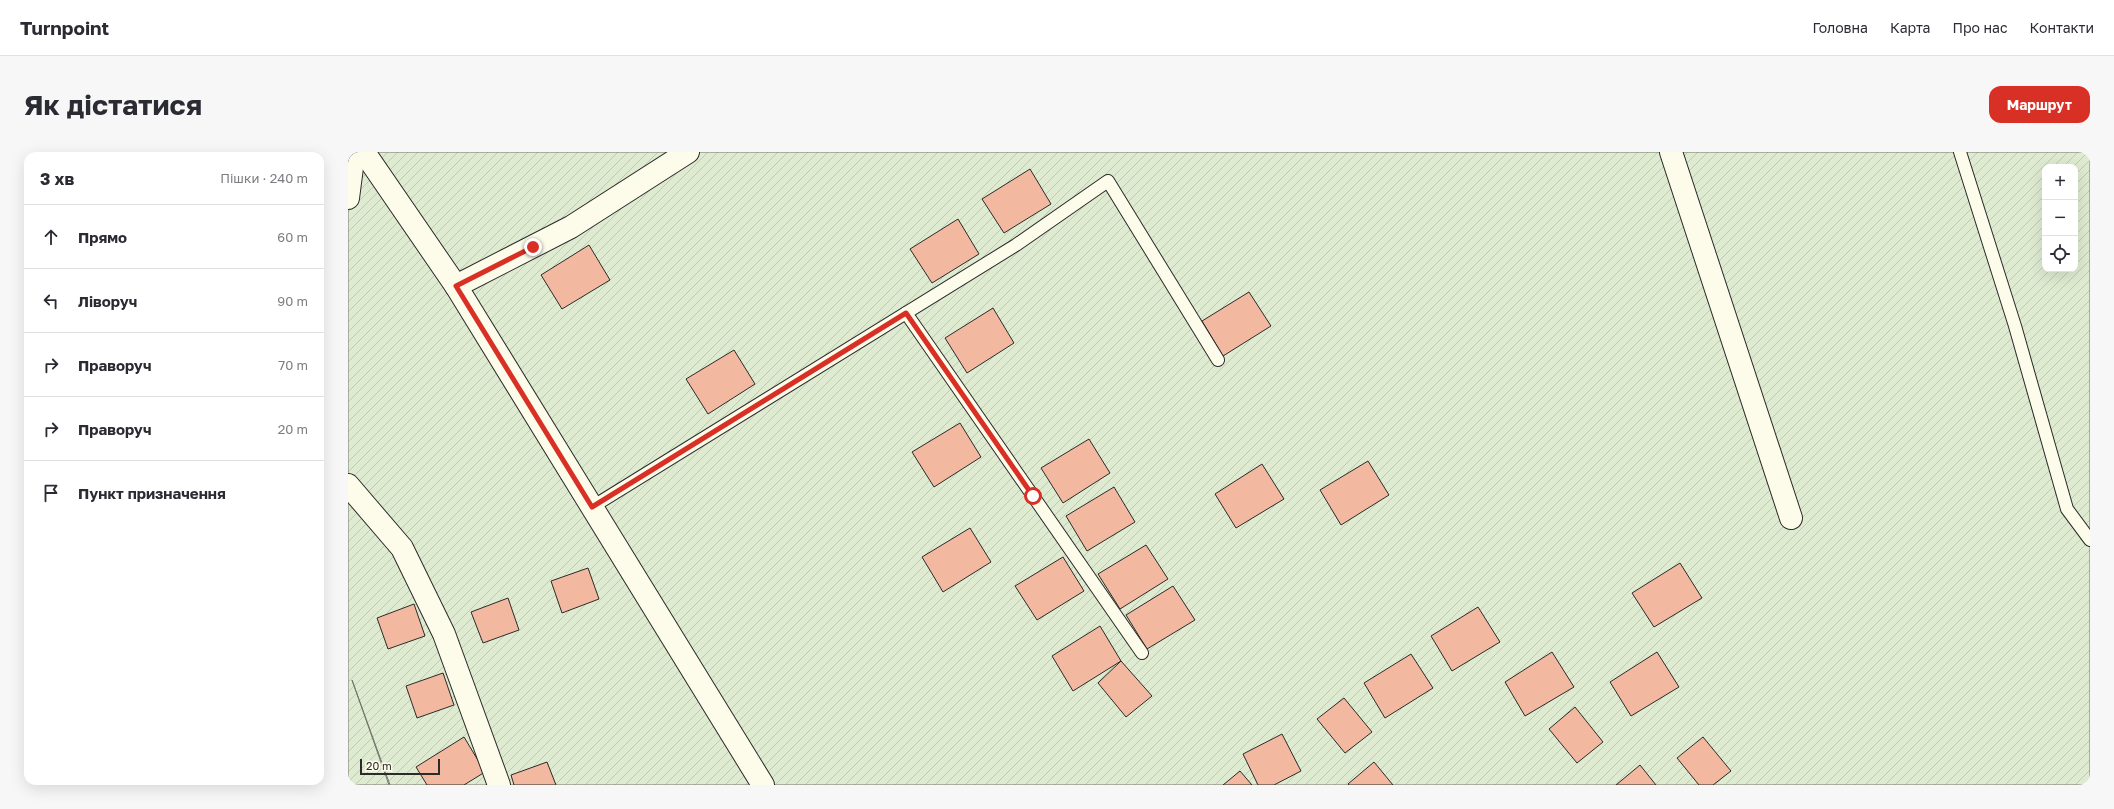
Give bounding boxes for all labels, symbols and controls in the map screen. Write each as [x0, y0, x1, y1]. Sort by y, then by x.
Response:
text: Turnpoint [20, 16, 109, 39]
text: Головна [1812, 19, 1868, 36]
text: Карта [1890, 19, 1931, 36]
text: Про нас [1953, 19, 2008, 36]
text: Контакти [2030, 19, 2094, 36]
button: Маршрут [1989, 86, 2090, 123]
text: Як дістатися [24, 88, 202, 121]
map controls [2042, 164, 2078, 272]
button: + [2042, 164, 2078, 200]
text: 3 хв [40, 168, 74, 189]
text: Пішки · 240 m [220, 170, 308, 186]
button: − [2042, 200, 2078, 236]
icon: ahead [40, 226, 62, 248]
text: Прямо [78, 228, 127, 246]
text: 60 m [277, 229, 308, 245]
button: locate [2042, 236, 2078, 272]
route end [524, 238, 542, 256]
icon: left [40, 290, 62, 312]
text: Ліворуч [78, 292, 137, 310]
text: 90 m [277, 293, 308, 309]
icon: right [40, 354, 62, 376]
text: Праворуч [78, 356, 152, 374]
text: 70 m [278, 357, 308, 373]
icon: right [40, 418, 62, 440]
text: Праворуч [78, 420, 152, 438]
text: 20 m [278, 421, 308, 437]
icon: arrive [40, 482, 62, 504]
text: Пункт призначення [78, 484, 226, 502]
route start [1024, 487, 1042, 505]
scale bar [360, 757, 440, 776]
text: 20 m [366, 759, 392, 772]

